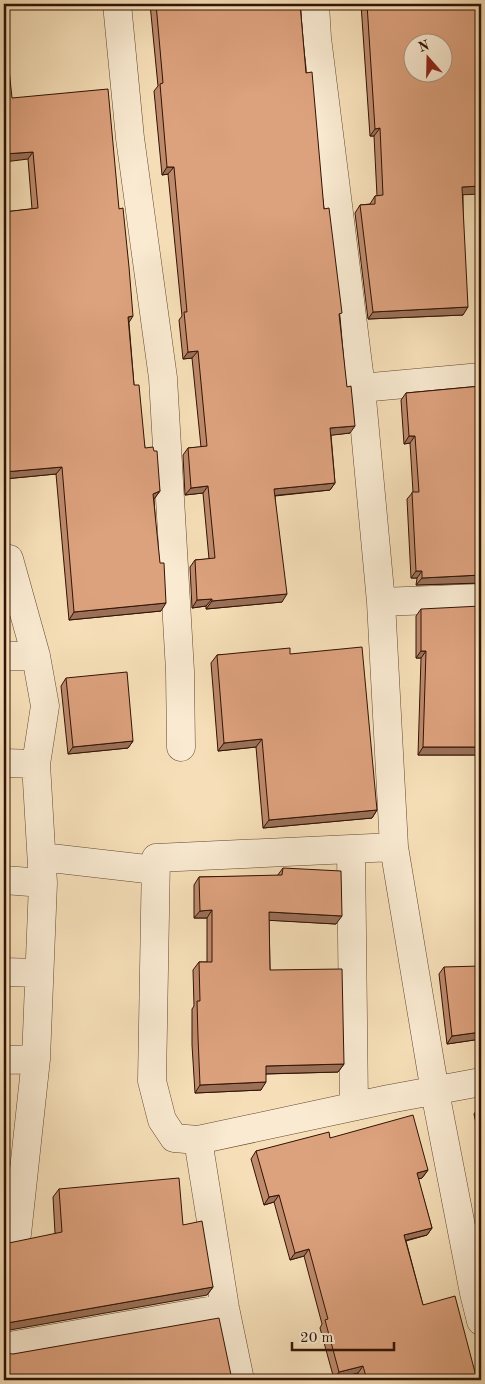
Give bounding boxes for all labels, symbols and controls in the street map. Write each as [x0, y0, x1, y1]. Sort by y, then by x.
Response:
north arrow [402, 32, 452, 82]
text: N [416, 38, 432, 55]
scale bar [292, 1319, 395, 1351]
text: 20 m [300, 1331, 334, 1346]

